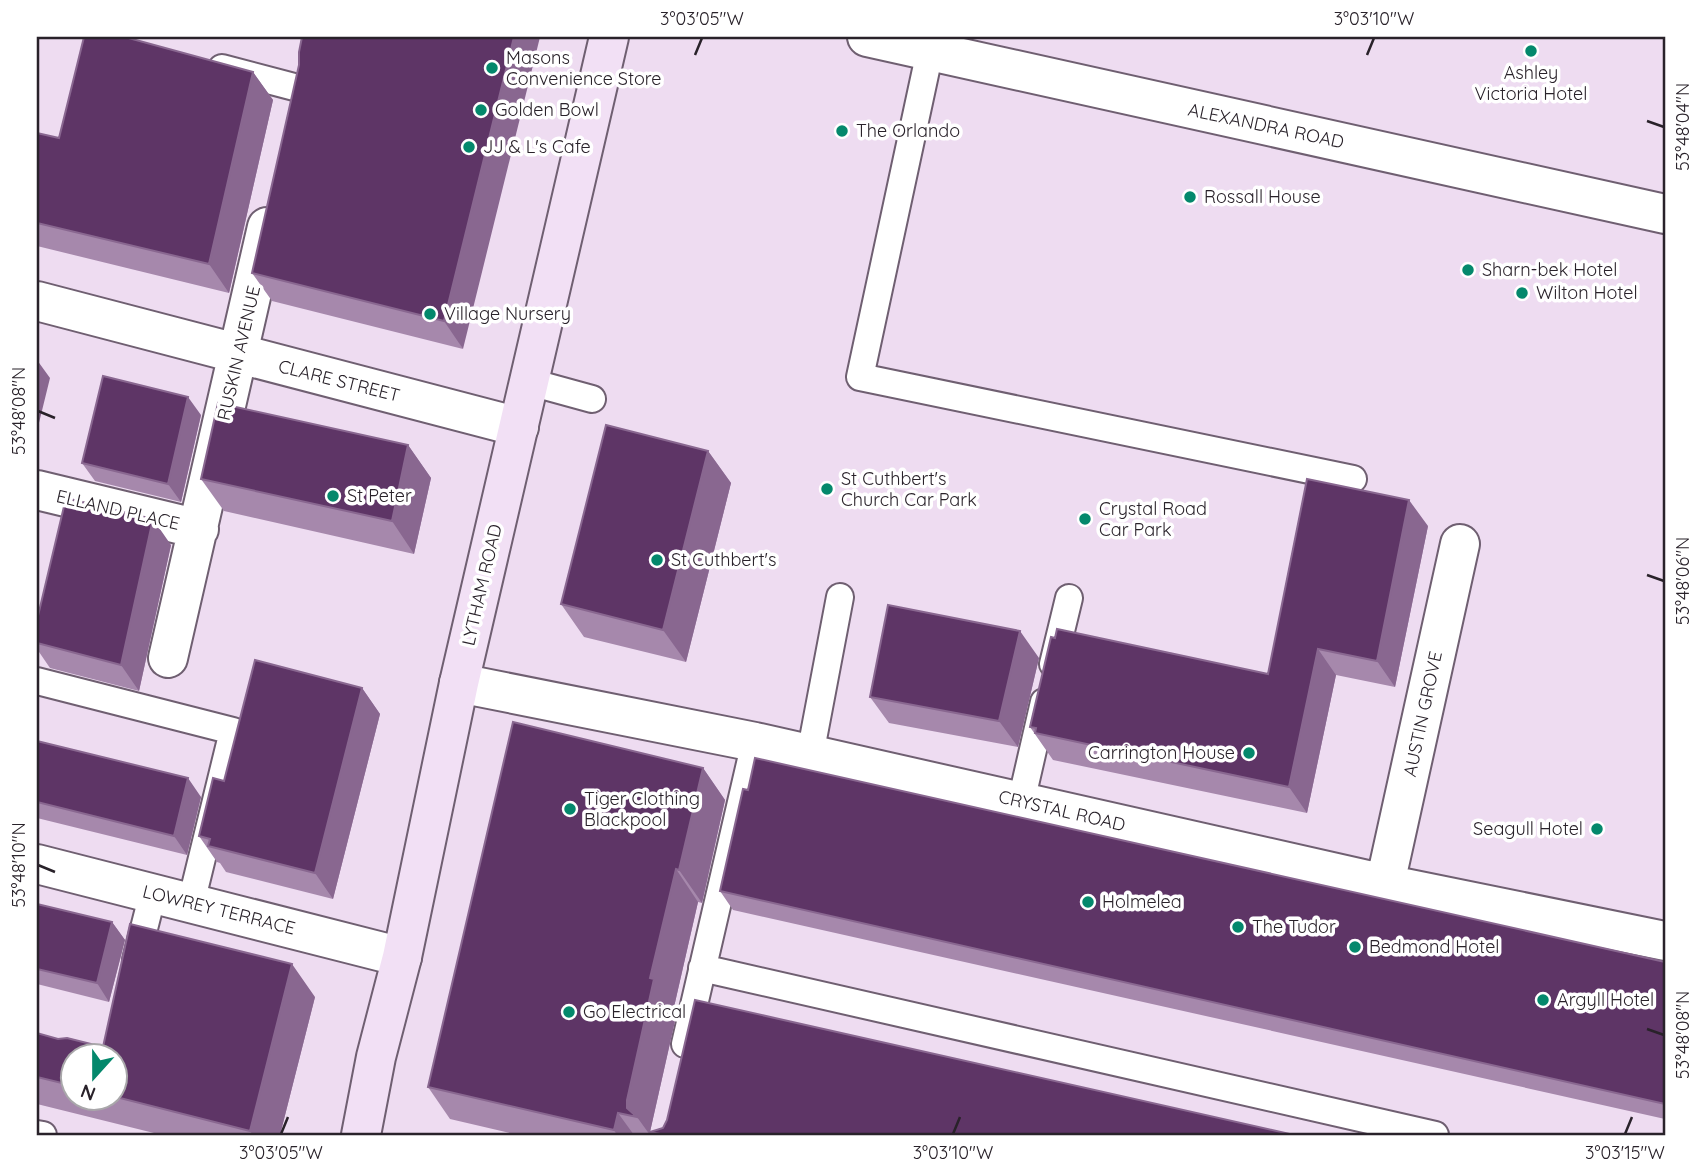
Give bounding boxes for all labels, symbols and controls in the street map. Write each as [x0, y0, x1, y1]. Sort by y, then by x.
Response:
text: 3°03'05"W [660, 7, 744, 30]
text: 3°03'10"W [1334, 7, 1414, 30]
marker: Ashley Victoria Hotel [1523, 43, 1539, 59]
place label: Masons Convenience Store [506, 46, 661, 90]
marker: Masons Convenience Store [484, 60, 500, 76]
place label: Ashley Victoria Hotel [1475, 61, 1587, 105]
text: 53°48'04"N [1671, 83, 1694, 171]
place label: Golden Bowl [495, 98, 599, 121]
street label: ALEXANDRA ROAD [1186, 98, 1346, 153]
marker: Golden Bowl [473, 102, 489, 118]
place label: The Orlando [856, 119, 960, 142]
marker: The Orlando [834, 123, 850, 139]
place label: JJ & L's Cafe [483, 135, 591, 158]
marker: JJ & L's Cafe [461, 139, 477, 155]
place label: Rossall House [1204, 185, 1321, 208]
marker: Rossall House [1182, 189, 1198, 205]
place label: Sharn-bek Hotel [1482, 258, 1617, 281]
marker: Sharn-bek Hotel [1460, 262, 1476, 278]
place label: Wilton Hotel [1536, 281, 1638, 304]
street label: RUSKIN AVENUE [212, 283, 265, 423]
marker: Wilton Hotel [1514, 285, 1530, 301]
place label: Village Nursery [444, 302, 571, 325]
marker: Village Nursery [422, 306, 438, 322]
street label: CLARE STREET [276, 354, 402, 407]
text: 53°48'08"N [7, 367, 30, 455]
place label: St Cuthbert's Church Car Park [841, 467, 977, 511]
marker: St Cuthbert's Church Car Park [819, 481, 835, 497]
street label: ELLAND PLACE [54, 484, 182, 535]
place label: St Peter [347, 484, 412, 507]
marker: St Peter [325, 488, 341, 504]
place label: Crystal Road Car Park [1099, 497, 1207, 541]
marker: Crystal Road Car Park [1077, 511, 1093, 527]
street label: LYTHAM ROAD [456, 522, 507, 648]
text: 53°48'06"N [1671, 537, 1694, 625]
place label: St Cuthbert's [671, 548, 776, 571]
marker: St Cuthbert's [649, 552, 665, 568]
street label: AUSTIN GROVE [1398, 649, 1447, 779]
place label: Carrington House [1088, 741, 1235, 764]
marker: Carrington House [1241, 745, 1257, 761]
street label: CRYSTAL ROAD [996, 785, 1128, 836]
place label: Tiger Clothing Blackpool [584, 787, 700, 831]
marker: Tiger Clothing Blackpool [562, 801, 578, 817]
place label: Seagull Hotel [1473, 817, 1583, 840]
marker: Seagull Hotel [1589, 821, 1605, 837]
text: 53°48'10"N [7, 822, 30, 908]
street label: LOWREY TERRACE [140, 879, 298, 940]
place label: Holmelea [1102, 890, 1182, 913]
marker: Holmelea [1080, 894, 1096, 910]
place label: The Tudor [1252, 915, 1336, 938]
marker: The Tudor [1230, 919, 1246, 935]
place label: Bedmond Hotel [1369, 935, 1499, 958]
marker: Bedmond Hotel [1347, 939, 1363, 955]
place label: Argyll Hotel [1557, 988, 1654, 1011]
text: 53°48'08"N [1671, 991, 1694, 1079]
marker: Argyll Hotel [1535, 992, 1551, 1008]
place label: Go Electrical [583, 1000, 686, 1023]
marker: Go Electrical [561, 1004, 577, 1020]
north arrow [60, 1042, 130, 1112]
text: N [77, 1079, 99, 1107]
text: 3°03'05"W [239, 1141, 323, 1164]
text: 3°03'10"W [913, 1141, 993, 1164]
text: 3°03'15"W [1585, 1141, 1665, 1164]

